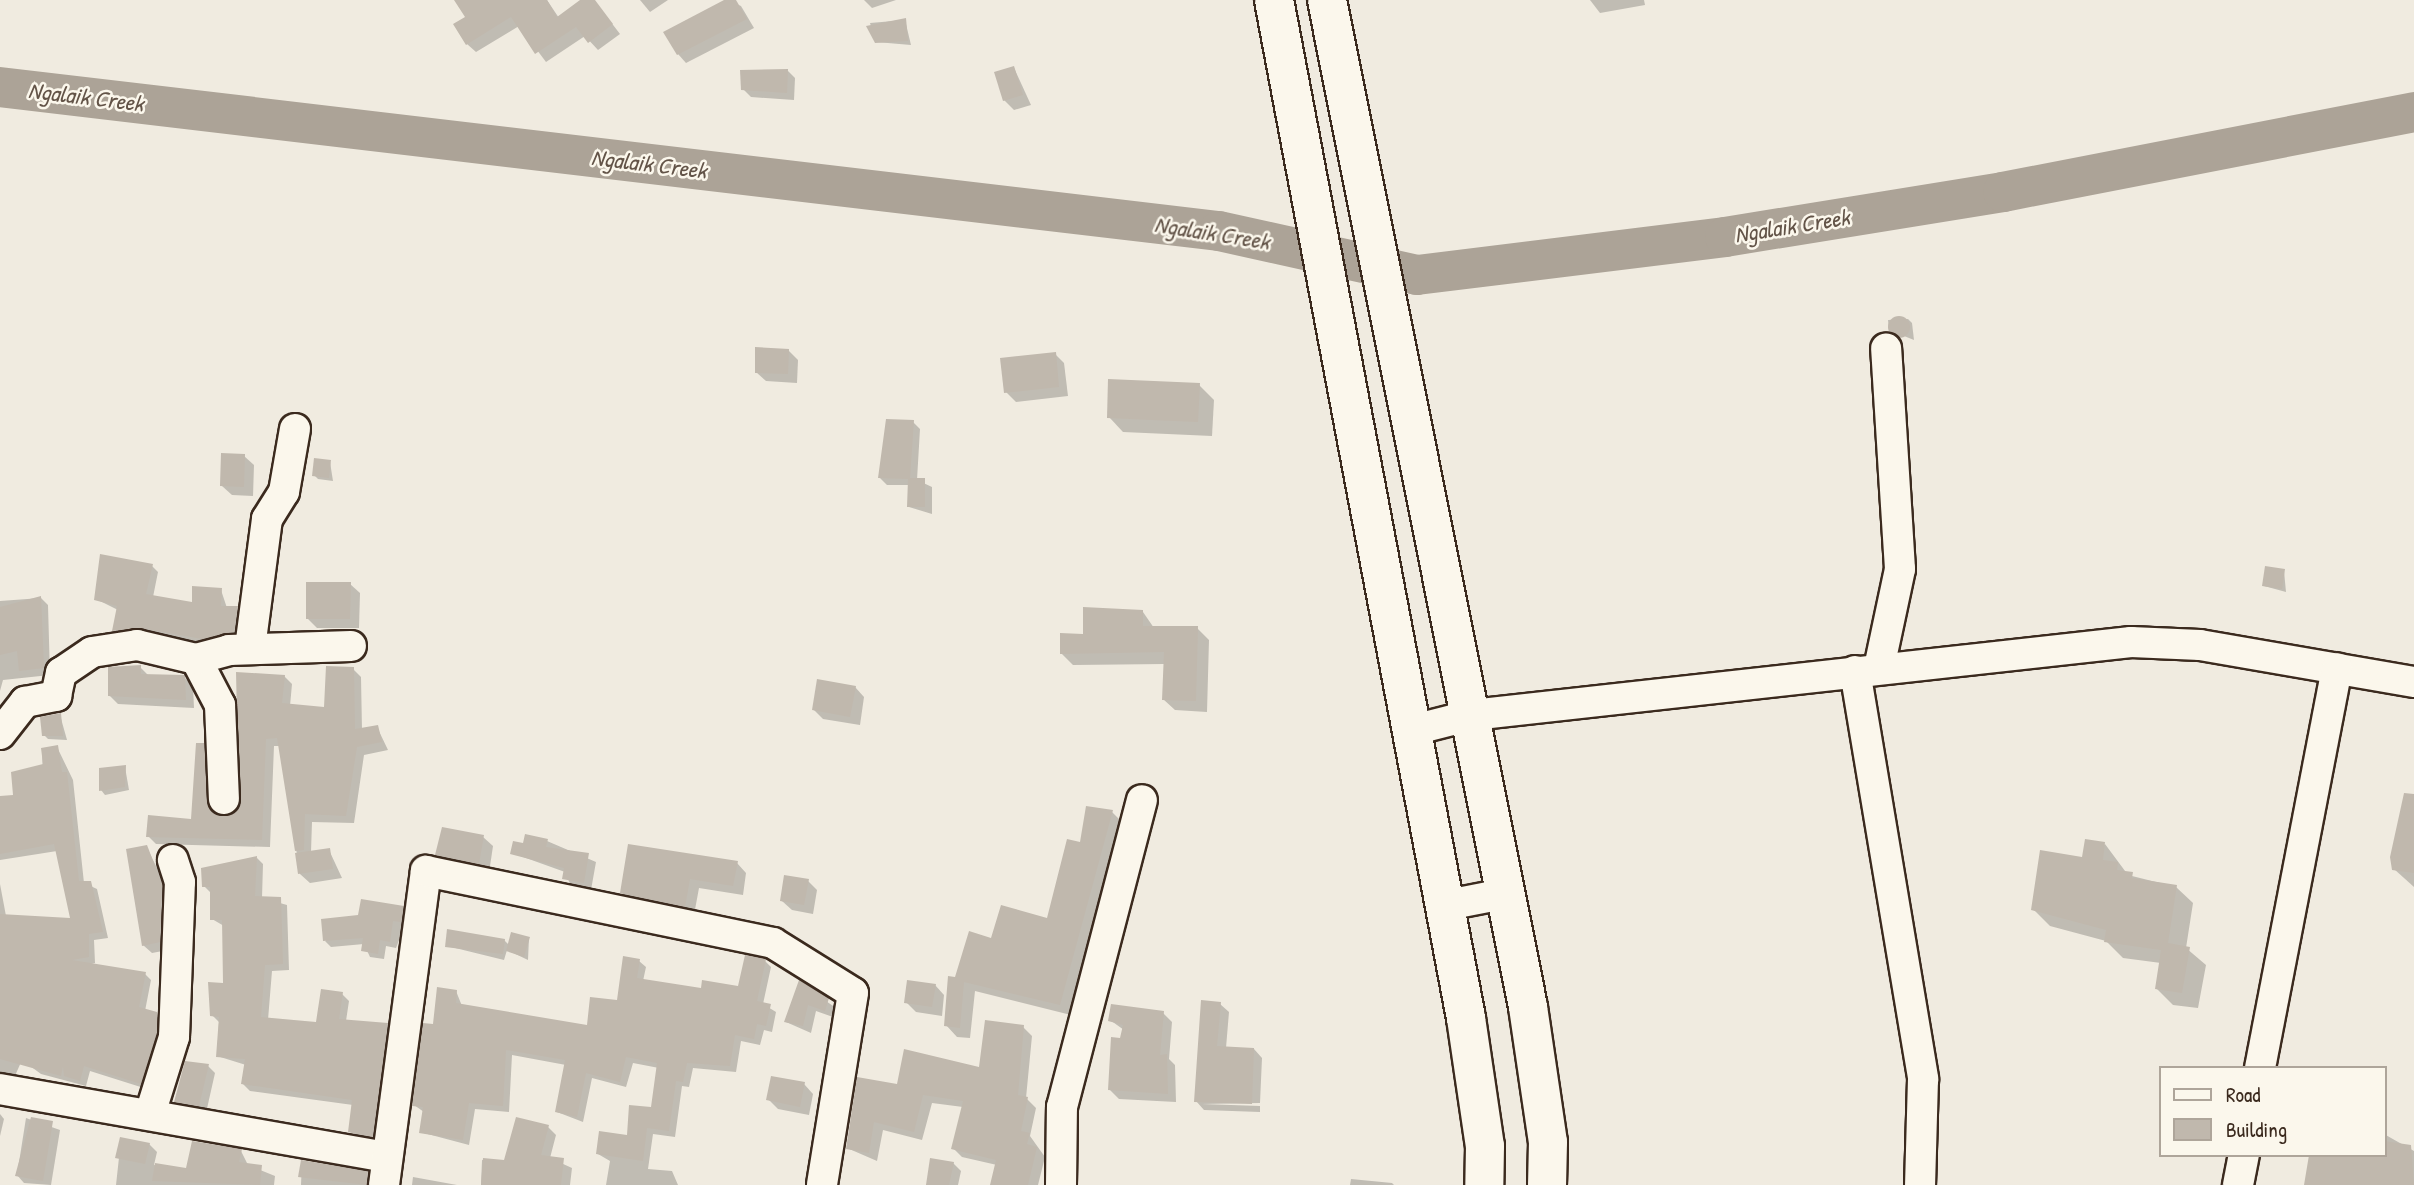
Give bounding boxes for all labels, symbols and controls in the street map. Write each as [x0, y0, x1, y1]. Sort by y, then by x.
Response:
water label: Ngalaik Creek [27, 76, 145, 118]
water label: Ngalaik Creek [590, 143, 708, 185]
water label: Ngalaik Creek [1733, 203, 1851, 249]
water label: Ngalaik Creek [1153, 210, 1271, 256]
legend [2158, 1066, 2386, 1157]
text: Road [2226, 1080, 2260, 1109]
text: Building [2226, 1115, 2287, 1144]

